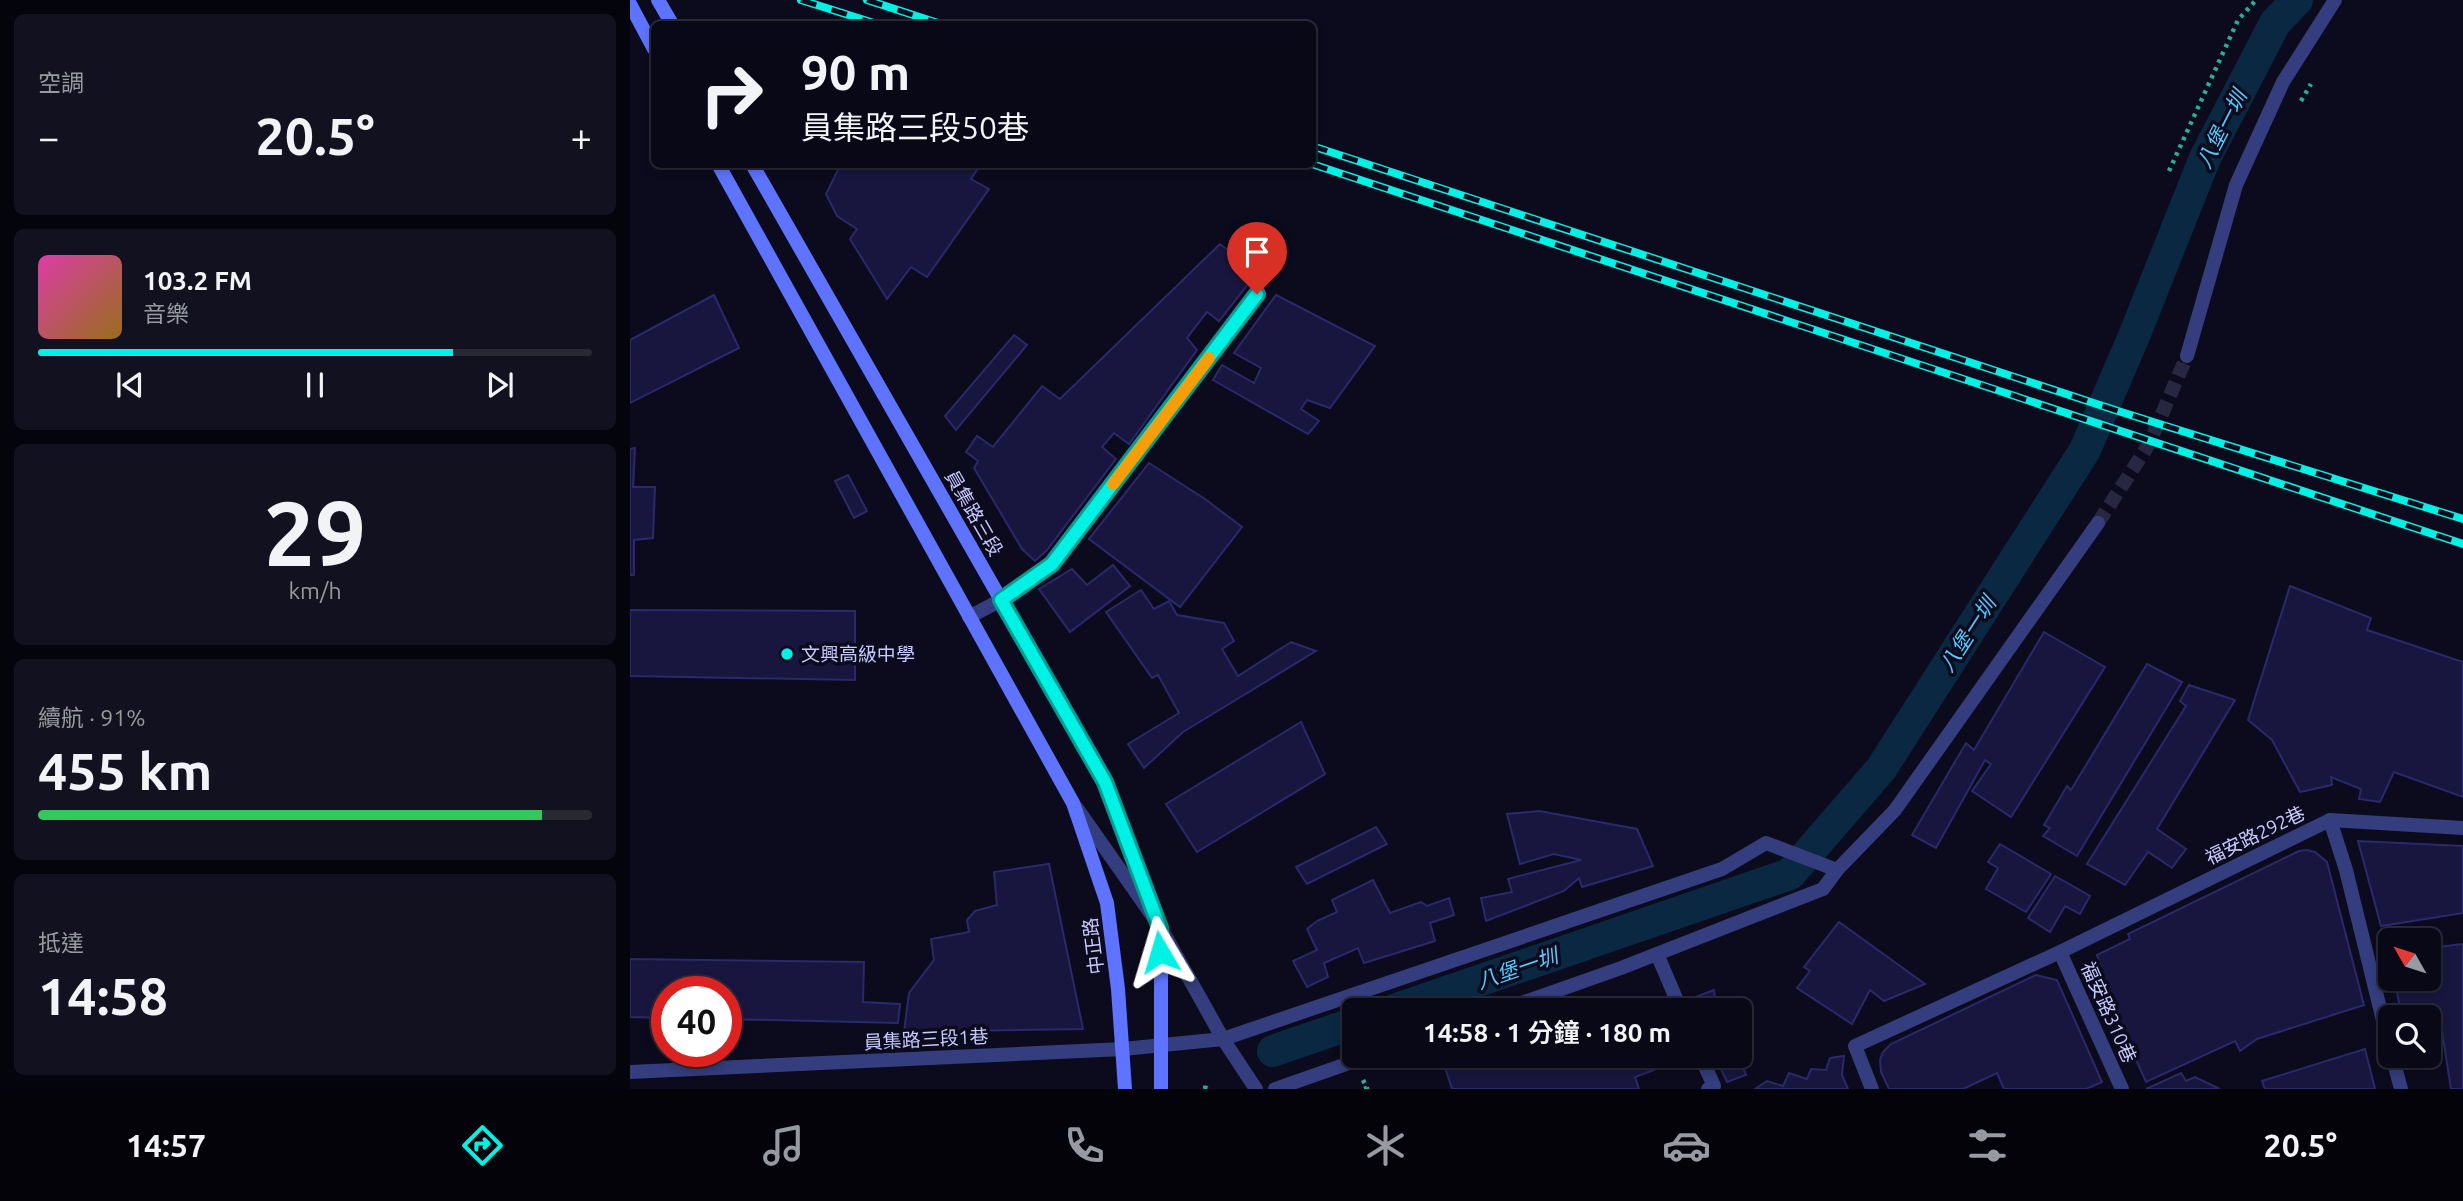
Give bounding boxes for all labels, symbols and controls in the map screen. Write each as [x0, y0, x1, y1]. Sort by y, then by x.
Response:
text: 90 m [801, 44, 910, 99]
icon: right [686, 49, 777, 140]
text: 空調 [38, 70, 84, 95]
water label: 八堡一圳 [2191, 83, 2252, 172]
text: 20.5° [255, 107, 375, 165]
text: 員集路三段50巷 [801, 109, 1029, 145]
text: − [38, 116, 59, 158]
text: + [571, 116, 592, 158]
pin [1227, 222, 1287, 294]
icon: arrive [1238, 233, 1276, 271]
text: 103.2 FM [143, 266, 252, 295]
text: 音樂 [143, 301, 189, 326]
icon: previous [111, 366, 149, 404]
icon: pause [296, 366, 334, 404]
icon: next [481, 366, 519, 404]
street label: 員集路三段 [941, 466, 1007, 560]
text: 29 [264, 481, 366, 583]
text: km/h [288, 578, 342, 603]
water label: 八堡一圳 [1934, 590, 2002, 676]
place label: 文興高級中學 [801, 643, 915, 665]
marker: 文興高級中學 [779, 646, 795, 662]
text: 續航 · 91% [38, 705, 145, 730]
text: 455 km [38, 742, 212, 800]
street label: 福安路292巷 [2202, 801, 2308, 869]
position arrow [1123, 915, 1197, 989]
street label: 中正路 [1079, 916, 1107, 976]
north arrow [2378, 928, 2441, 990]
map controls [2378, 928, 2441, 1068]
text: 抵達 [38, 930, 84, 955]
water label: 八堡一圳 [1473, 942, 1563, 993]
street label: 福安路310巷 [2077, 958, 2141, 1066]
text: 14:58 [38, 967, 168, 1025]
speed limit sign: 40 [651, 976, 742, 1067]
button: search [2378, 1005, 2441, 1068]
text: 14:58 · 1 分鐘 · 180 m [1423, 1018, 1671, 1047]
street label: 員集路三段1巷 [863, 1025, 989, 1053]
icon: directions [458, 1121, 507, 1170]
icon: music [759, 1121, 808, 1170]
icon: phone [1060, 1121, 1109, 1170]
icon: climate [1361, 1121, 1410, 1170]
icon: car [1662, 1121, 1711, 1170]
icon: filters [1963, 1121, 2012, 1170]
text: 14:57 [126, 1127, 206, 1163]
text: 20.5° [2264, 1127, 2337, 1163]

